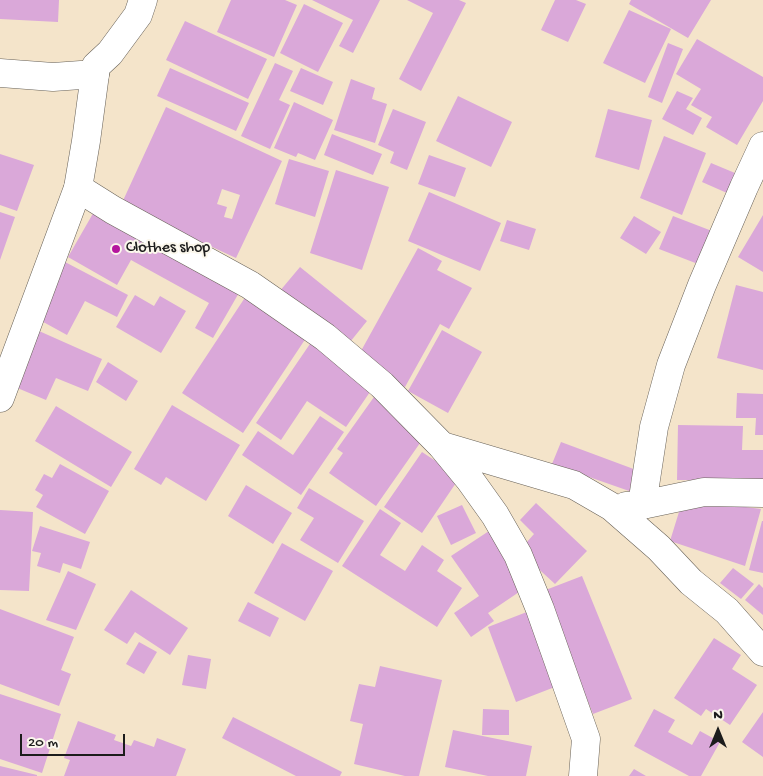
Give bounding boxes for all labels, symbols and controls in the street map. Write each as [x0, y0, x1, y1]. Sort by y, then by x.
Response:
place label: Clothes shop [126, 239, 210, 259]
marker: Clothes shop [110, 243, 122, 255]
north arrow [693, 706, 743, 756]
text: N [713, 707, 723, 724]
scale bar [22, 724, 128, 756]
text: 20 m [28, 734, 58, 752]

